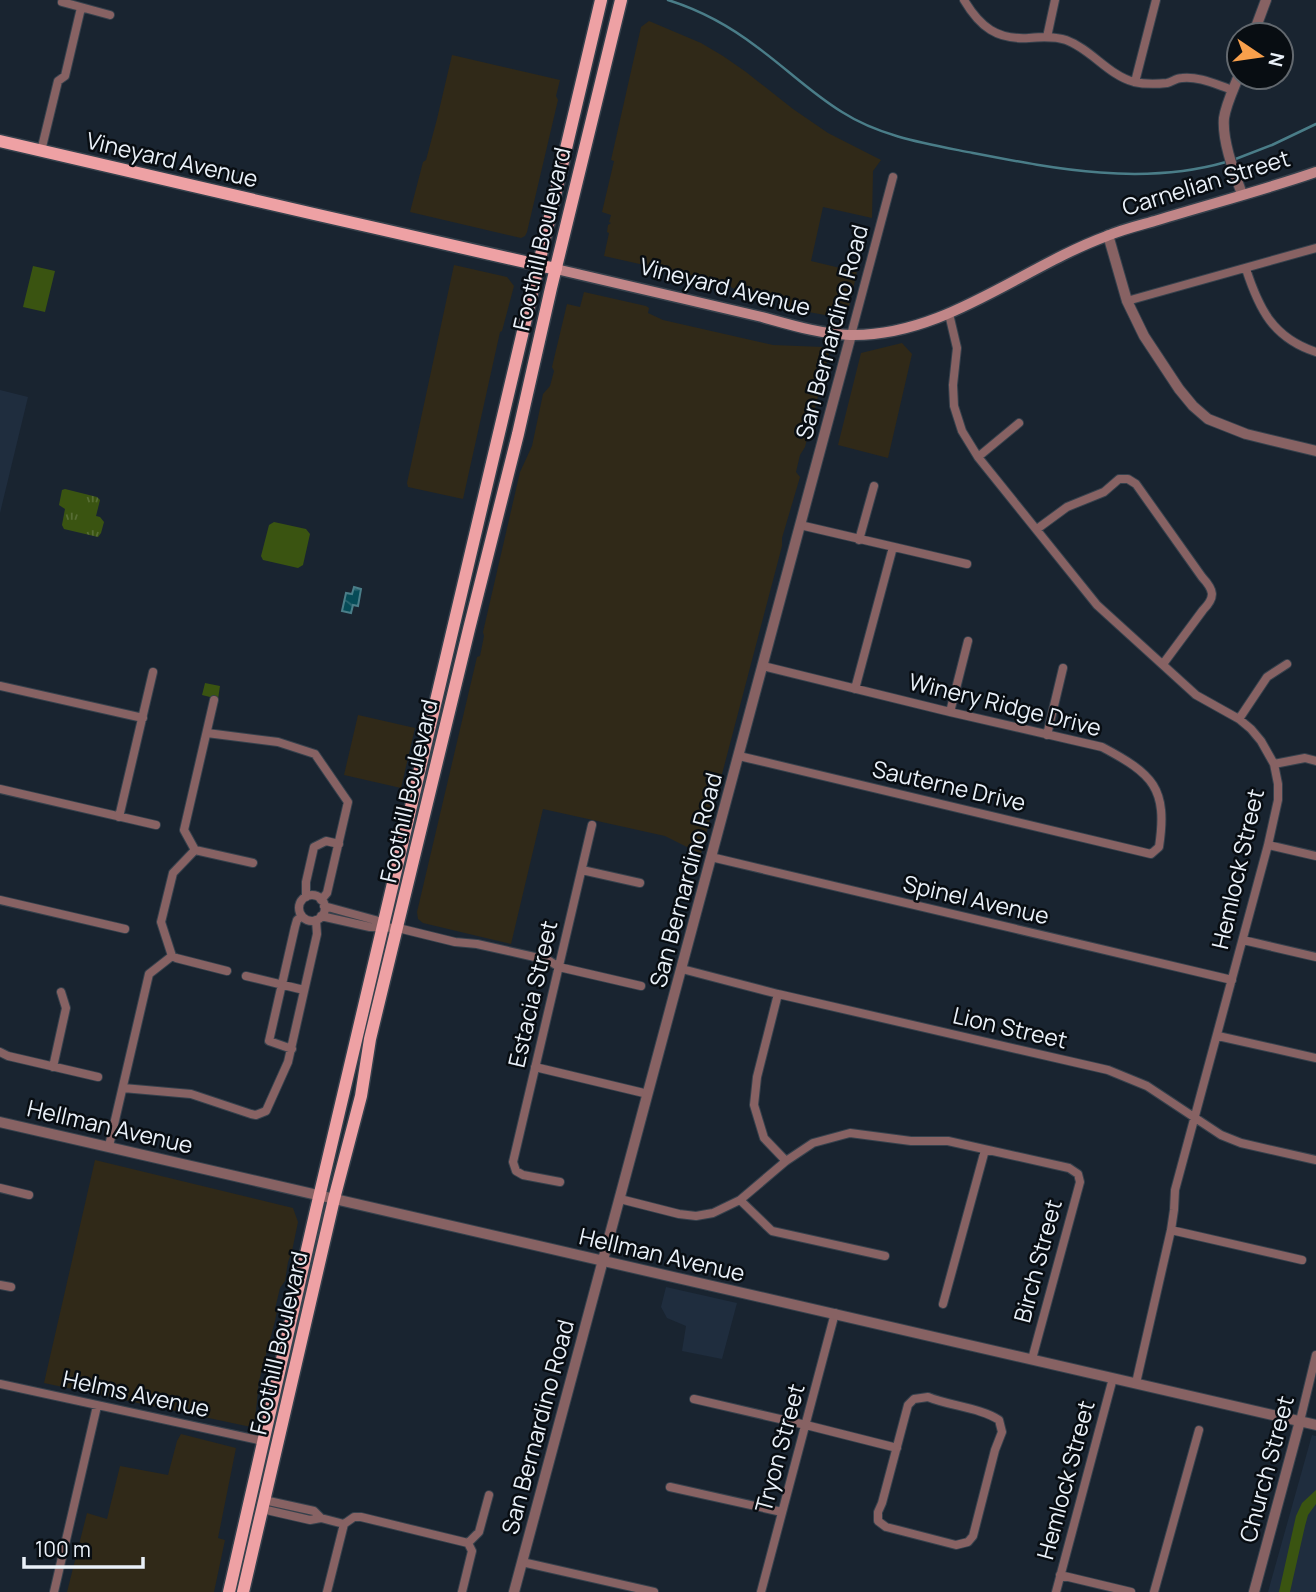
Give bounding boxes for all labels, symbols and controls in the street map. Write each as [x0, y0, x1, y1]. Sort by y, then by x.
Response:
north arrow [1225, 21, 1295, 91]
text: N [1262, 50, 1291, 69]
street label: Vineyard Avenue [83, 124, 261, 194]
street label: Carnelian Street [1118, 141, 1294, 223]
street label: Foothill Boulevard [504, 144, 578, 334]
street label: San Bernardino Road [787, 221, 875, 443]
street label: Vineyard Avenue [636, 249, 814, 323]
street label: Winery Ridge Drive [906, 665, 1105, 743]
street label: Foothill Boulevard [371, 696, 445, 886]
street label: Sauterne Drive [869, 752, 1029, 818]
street label: San Bernardino Road [641, 769, 729, 991]
street label: Hemlock Street [1203, 785, 1271, 952]
street label: Spinel Avenue [900, 867, 1052, 931]
street label: Estacia Street [500, 917, 564, 1070]
street label: Lion Street [950, 998, 1071, 1056]
street label: Hellman Avenue [24, 1091, 196, 1161]
street label: Birch Street [1005, 1196, 1069, 1326]
street label: Hellman Avenue [576, 1219, 748, 1289]
street label: Foothill Boulevard [241, 1248, 315, 1438]
street label: San Bernardino Road [493, 1316, 581, 1538]
street label: Helms Avenue [60, 1362, 213, 1424]
street label: Tryon Street [747, 1380, 812, 1516]
street label: Church Street [1231, 1392, 1301, 1546]
street label: Hemlock Street [1028, 1397, 1102, 1563]
scale bar [24, 1526, 144, 1570]
text: 100 m [35, 1535, 91, 1563]

